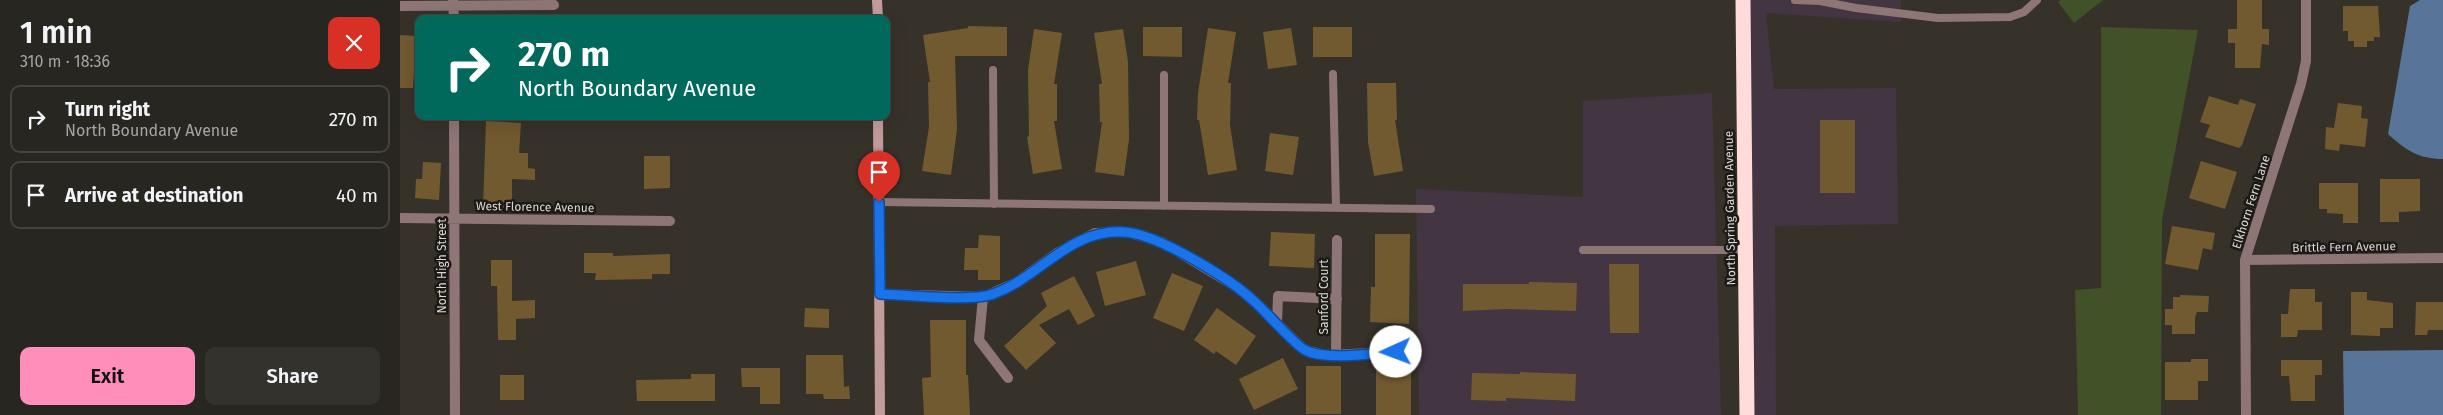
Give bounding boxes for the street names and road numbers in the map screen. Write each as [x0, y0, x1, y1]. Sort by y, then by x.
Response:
street label: North Spring Garden Avenue [1722, 131, 1738, 285]
street label: Elkhorn Fern Lane [2229, 153, 2273, 251]
street label: West Florence Avenue [476, 199, 594, 215]
street label: North High Street [435, 218, 449, 313]
street label: Brittle Fern Avenue [2292, 239, 2396, 255]
street label: Sanford Court [1317, 259, 1331, 335]

